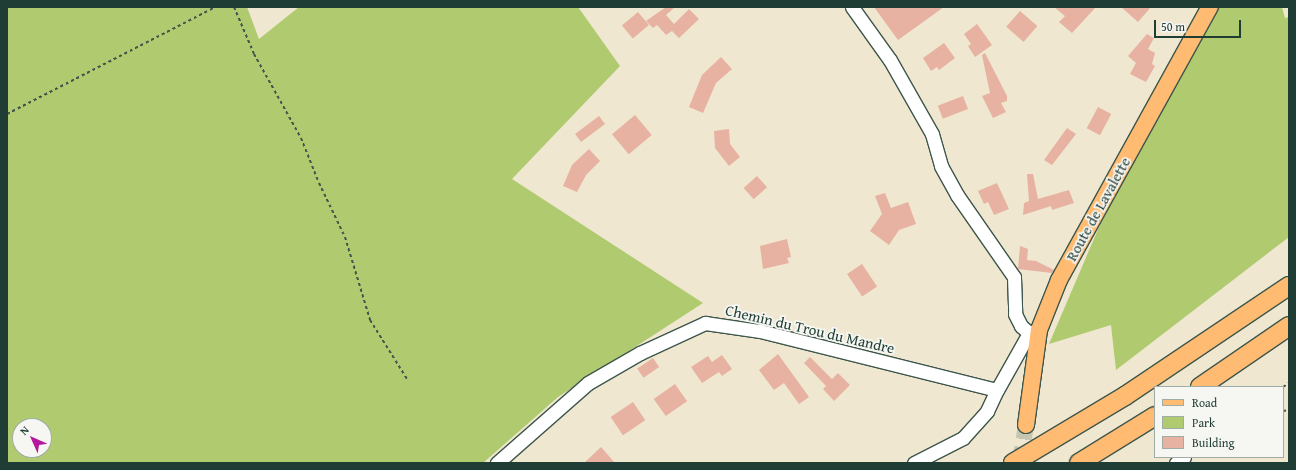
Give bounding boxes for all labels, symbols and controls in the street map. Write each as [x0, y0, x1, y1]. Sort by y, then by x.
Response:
scale bar [1156, 12, 1243, 38]
text: 50 m [1161, 18, 1185, 35]
street label: Route de Lavalette [1062, 154, 1134, 264]
street label: Chemin du Trou du Mandre [724, 301, 896, 357]
legend [1154, 386, 1284, 458]
text: Road [1192, 394, 1217, 411]
text: Park [1192, 414, 1215, 431]
north arrow [12, 418, 52, 458]
text: N [16, 422, 32, 438]
text: Building [1192, 434, 1235, 451]

